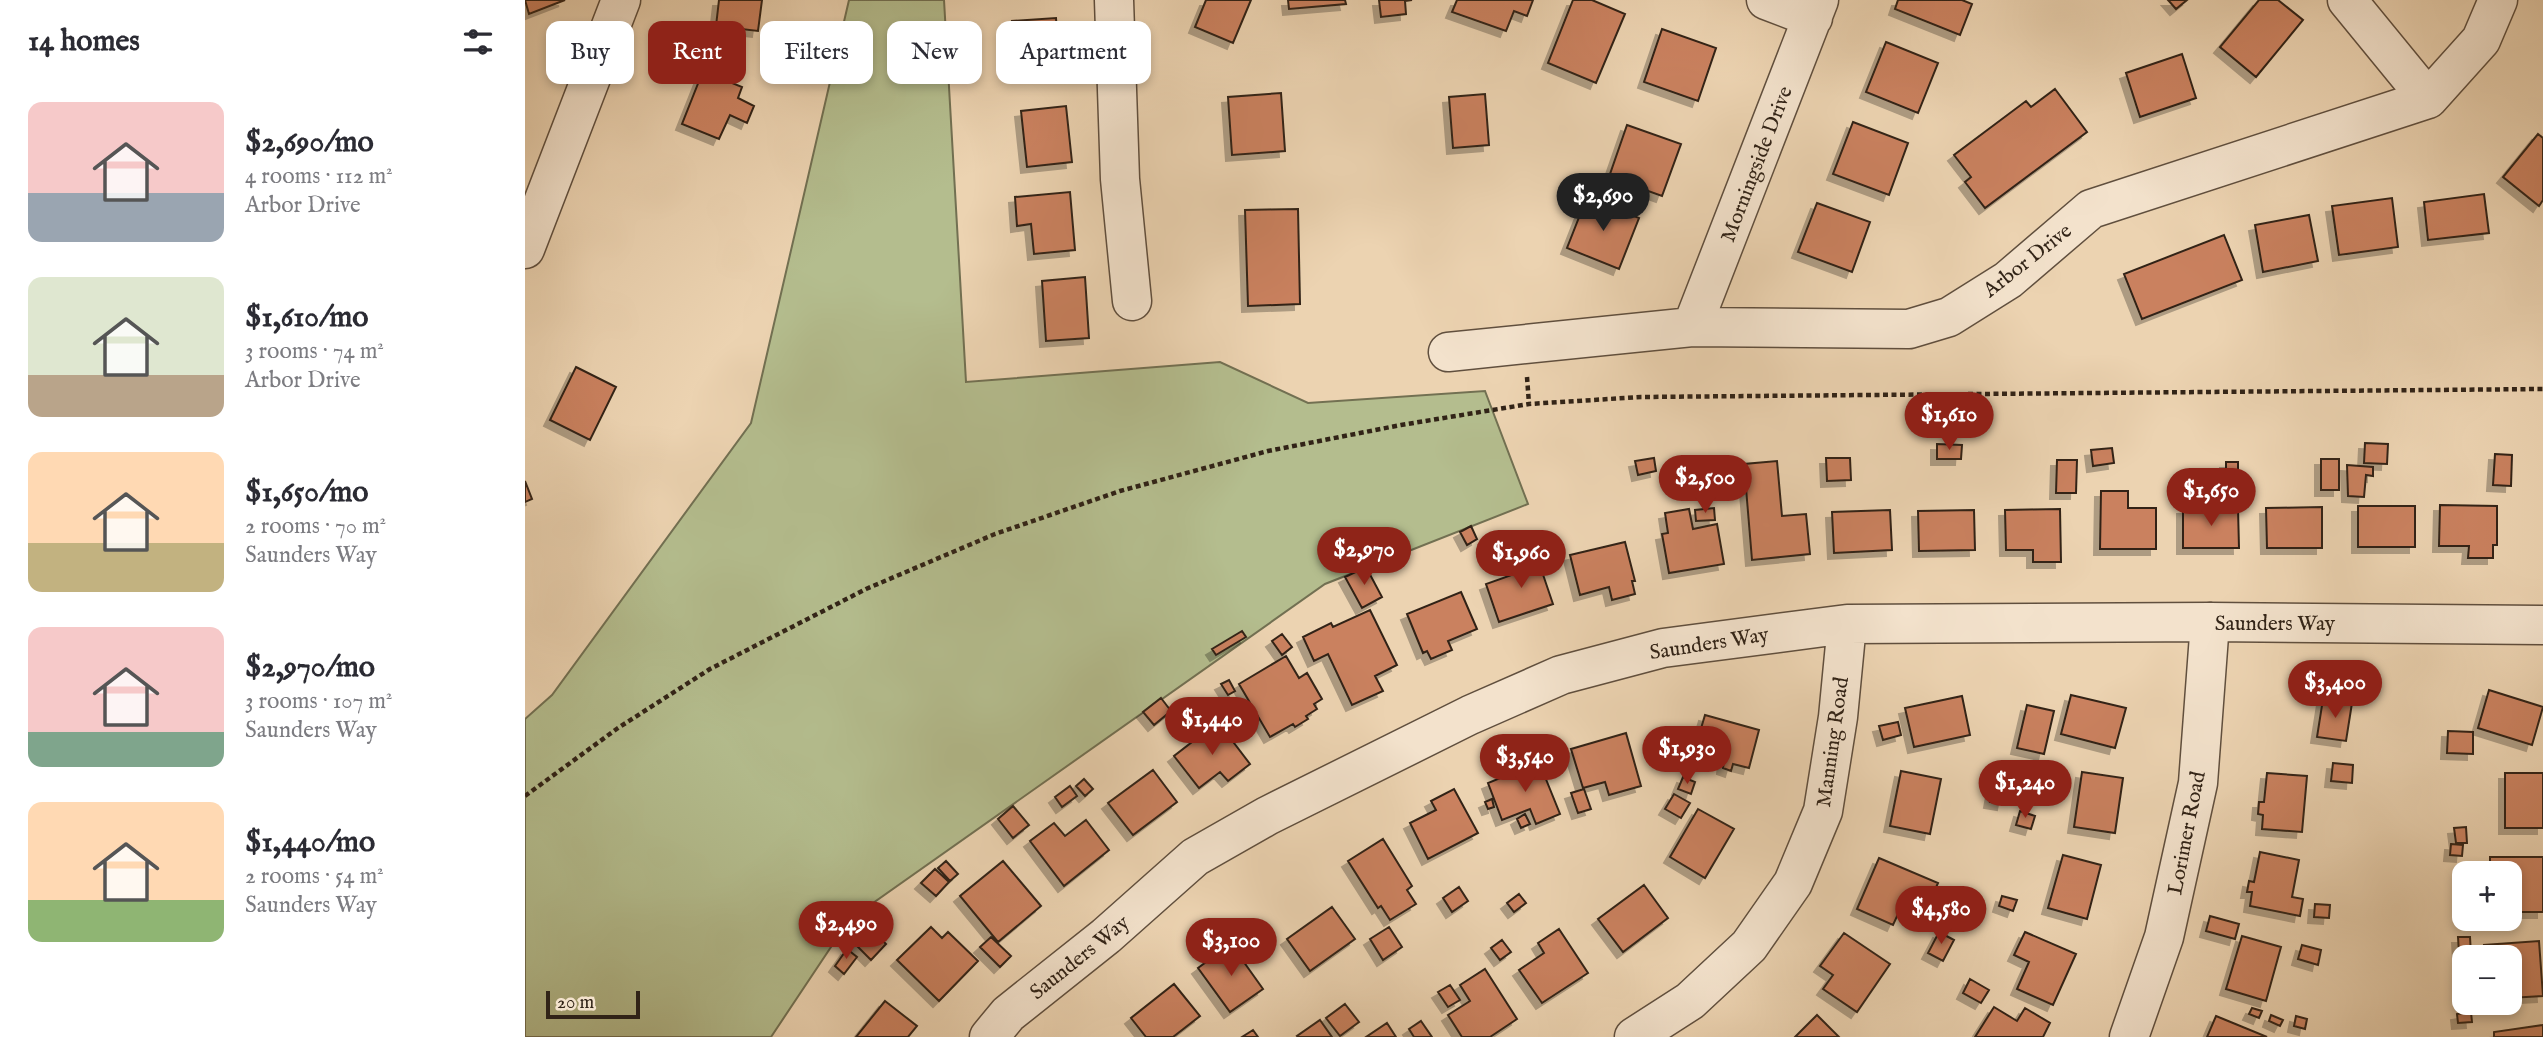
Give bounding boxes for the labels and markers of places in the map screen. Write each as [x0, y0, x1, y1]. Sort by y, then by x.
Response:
pin: $2,690 [1546, 174, 1660, 233]
pin: $1,610 [1892, 392, 2006, 452]
pin: $2,500 [1648, 456, 1762, 515]
pin: $1,650 [2154, 468, 2268, 528]
pin: $2,970 [1307, 528, 1421, 587]
pin: $1,960 [1464, 530, 1578, 590]
pin: $3,400 [2278, 660, 2392, 720]
pin: $1,440 [1155, 698, 1269, 757]
pin: $1,930 [1630, 726, 1744, 786]
pin: $3,540 [1468, 734, 1582, 794]
pin: $1,240 [1968, 760, 2082, 820]
pin: $4,580 [1884, 886, 1998, 946]
pin: $2,490 [789, 902, 903, 961]
pin: $3,100 [1174, 918, 1288, 978]

